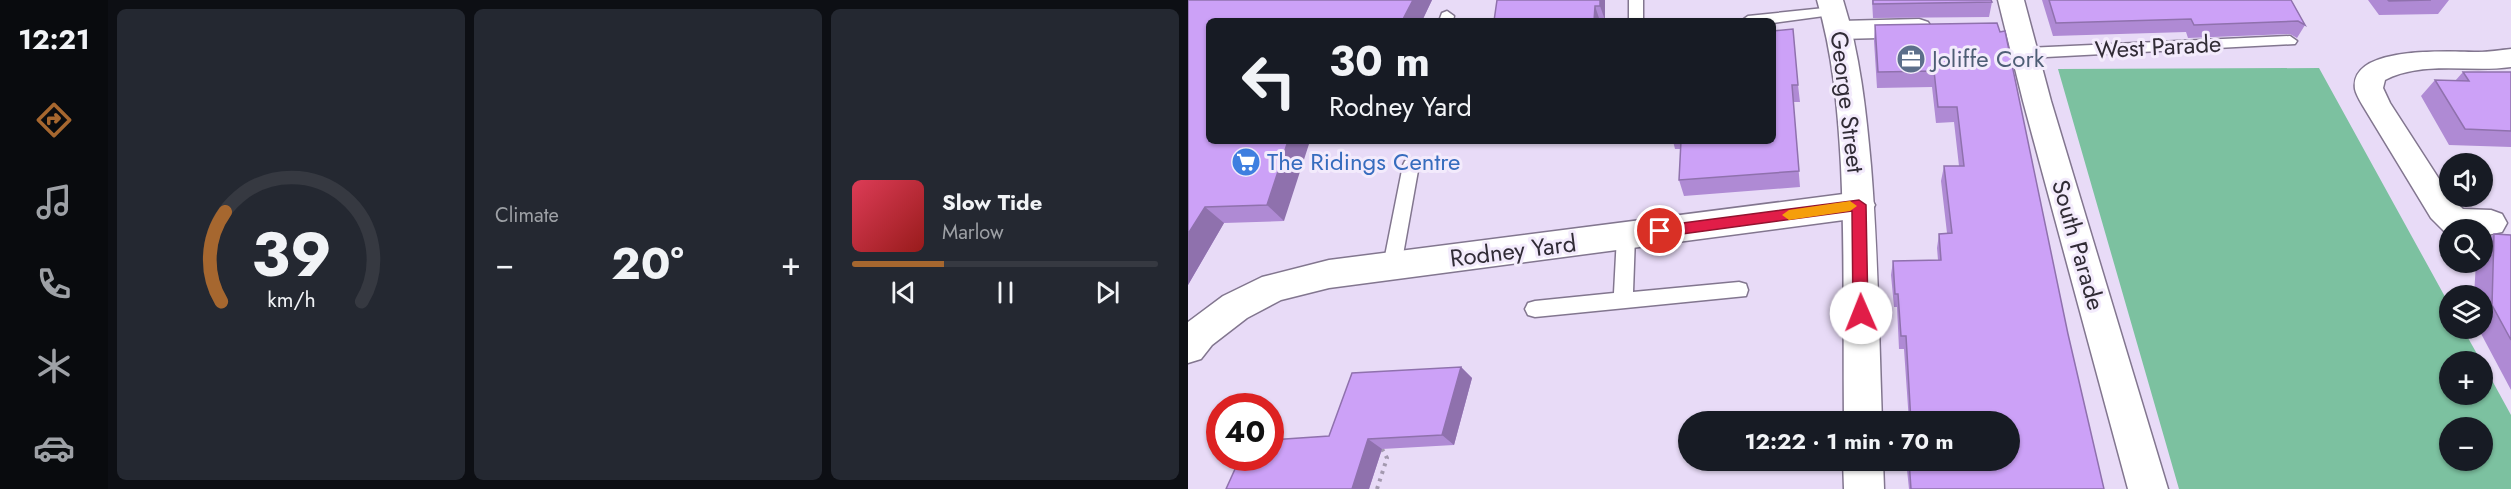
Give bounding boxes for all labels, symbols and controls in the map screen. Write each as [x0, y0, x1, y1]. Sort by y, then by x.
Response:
text: 12:21 [18, 20, 90, 59]
street label: West Parade [2094, 26, 2222, 67]
street label: George Street [1821, 29, 1874, 175]
text: 30 m [1329, 31, 1430, 92]
place label: Joliffe Cork [1929, 41, 2045, 76]
icon: left [1230, 42, 1308, 120]
office icon: Joliffe Cork [1895, 43, 1927, 75]
text: Rodney Yard [1329, 87, 1472, 126]
icon: directions [33, 99, 75, 141]
place label: The Ridings Centre [1267, 144, 1460, 179]
supermarket icon: The Ridings Centre [1230, 146, 1262, 178]
map controls [2439, 153, 2493, 471]
button: sound [2439, 153, 2493, 207]
street label: South Parade [2043, 176, 2114, 314]
icon: music [33, 181, 75, 223]
text: Slow Tide [942, 186, 1042, 218]
text: Climate [495, 201, 559, 230]
pin [1634, 205, 1685, 256]
text: 39 [251, 209, 331, 299]
icon: arrive [1643, 214, 1676, 247]
text: Marlow [942, 218, 1004, 247]
button: search [2439, 219, 2493, 273]
street label: Rodney Yard [1448, 225, 1578, 276]
text: 20° [611, 231, 684, 296]
text: − [495, 240, 514, 287]
text: + [781, 240, 801, 287]
icon: phone [33, 263, 75, 305]
icon: previous [887, 276, 920, 309]
icon: pause [989, 276, 1022, 309]
icon: next [1091, 276, 1124, 309]
position arrow [1829, 281, 1893, 345]
text: km/h [267, 284, 315, 315]
button: layers [2439, 285, 2493, 339]
icon: climate [33, 345, 75, 387]
button: + [2439, 351, 2493, 405]
speed limit sign: 40 [1206, 393, 1284, 471]
button: − [2439, 417, 2493, 471]
text: 12:22 · 1 min · 70 m [1744, 425, 1954, 457]
icon: car [33, 427, 75, 469]

